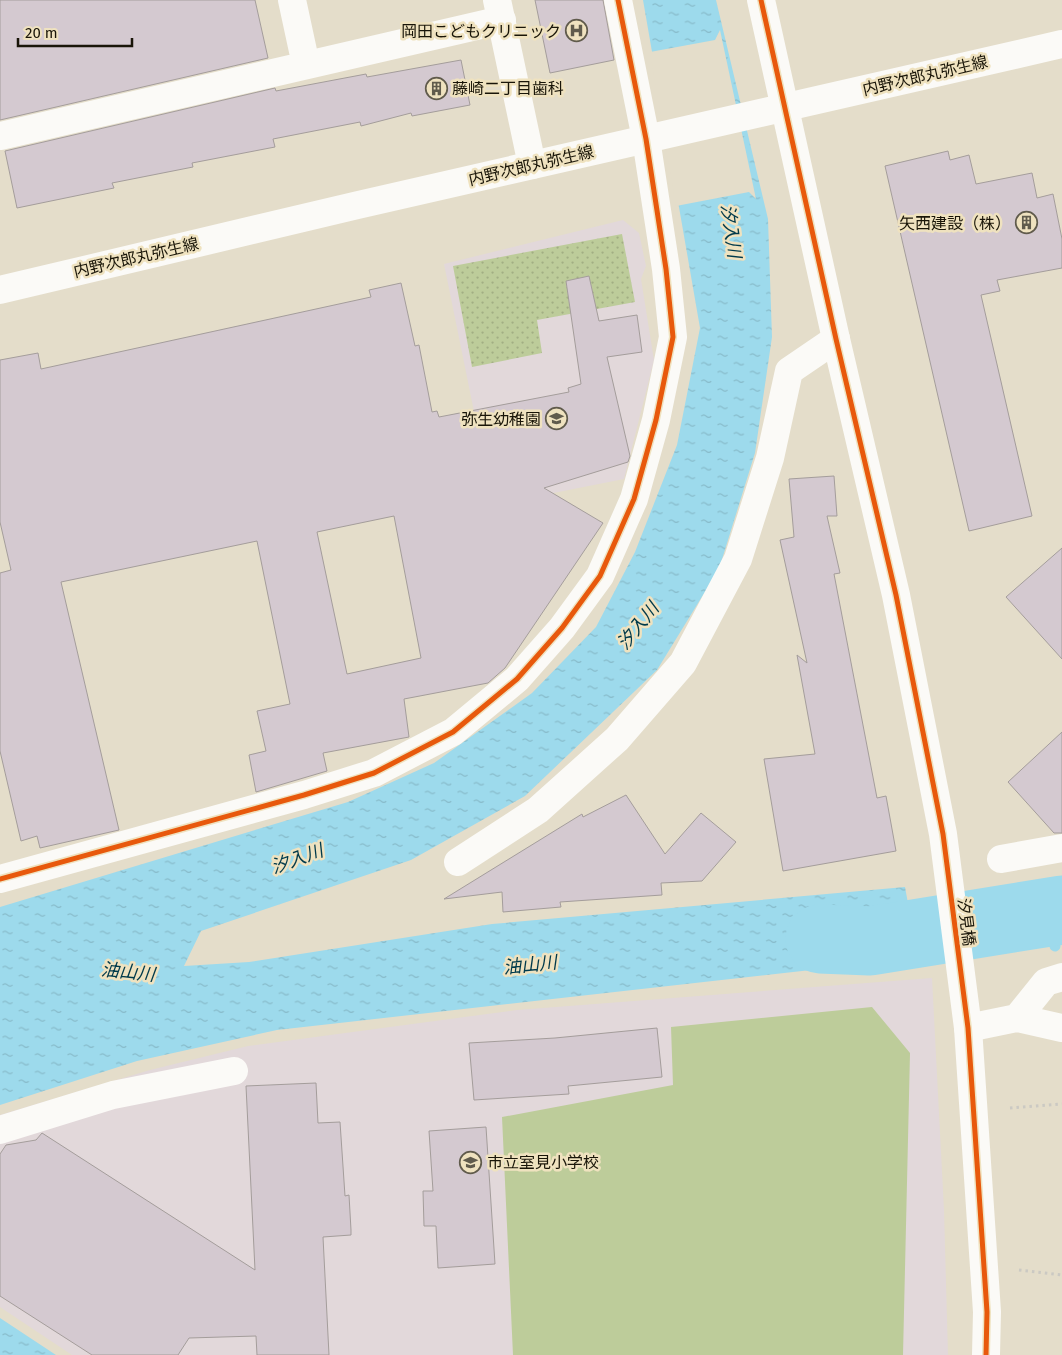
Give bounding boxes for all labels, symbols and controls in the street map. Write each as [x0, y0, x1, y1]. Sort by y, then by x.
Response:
scale bar [18, 15, 131, 47]
hospital icon: 岡田こどもクリニック [565, 19, 589, 43]
place label: 岡田こどもクリニック [401, 22, 561, 41]
text: 20 m [25, 24, 58, 42]
street label: 内野次郎丸弥生線 [861, 52, 990, 99]
building icon: 藤崎二丁目歯科 [424, 76, 448, 100]
place label: 藤崎二丁目歯科 [452, 79, 564, 98]
street label: 内野次郎丸弥生線 [467, 142, 596, 189]
water label: 汐入川 [716, 203, 746, 261]
building icon: 矢西建設（株） [1015, 211, 1039, 235]
place label: 矢西建設（株） [899, 214, 1011, 233]
street label: 内野次郎丸弥生線 [72, 234, 201, 281]
school or university icon: 弥生幼稚園 [545, 407, 569, 431]
place label: 弥生幼稚園 [461, 410, 541, 429]
water label: 汐入川 [612, 597, 665, 654]
water label: 汐入川 [268, 839, 328, 879]
street label: 汐見橋 [954, 897, 979, 947]
water label: 油山川 [502, 951, 560, 979]
water label: 油山川 [100, 958, 158, 986]
school or university icon: 市立室見小学校 [459, 1150, 483, 1174]
place label: 市立室見小学校 [487, 1153, 599, 1172]

